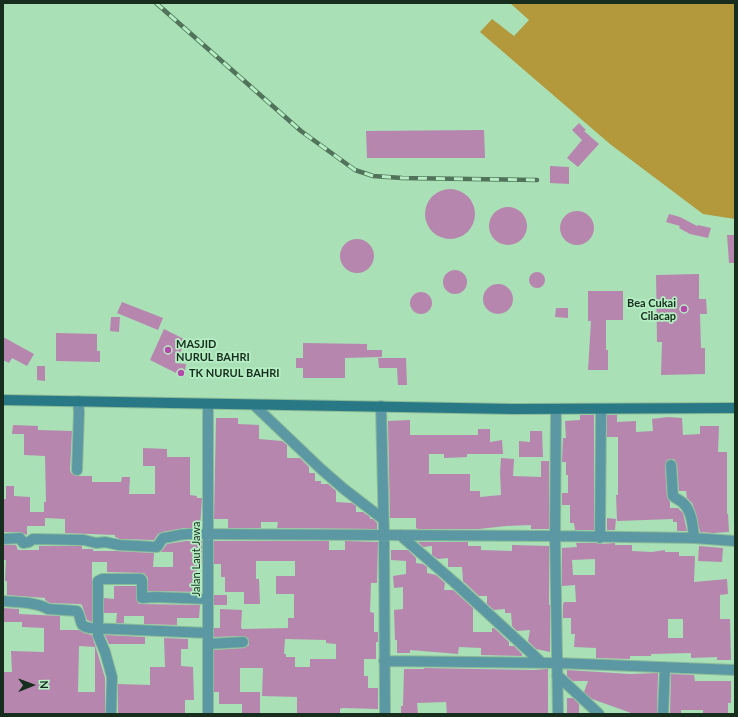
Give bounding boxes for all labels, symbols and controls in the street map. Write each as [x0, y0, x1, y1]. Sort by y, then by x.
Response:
place label: Bea Cukai Cilacap [627, 296, 676, 322]
marker: Bea Cukai Cilacap [679, 304, 689, 314]
place label: MASJID NURUL BAHRI [176, 337, 250, 363]
marker: MASJID NURUL BAHRI [163, 345, 173, 355]
place label: TK NURUL BAHRI [189, 366, 280, 380]
marker: TK NURUL BAHRI [176, 368, 186, 378]
street label: Jalan Laut Jawa [189, 522, 203, 596]
north arrow [12, 665, 52, 705]
text: N [38, 680, 51, 689]

